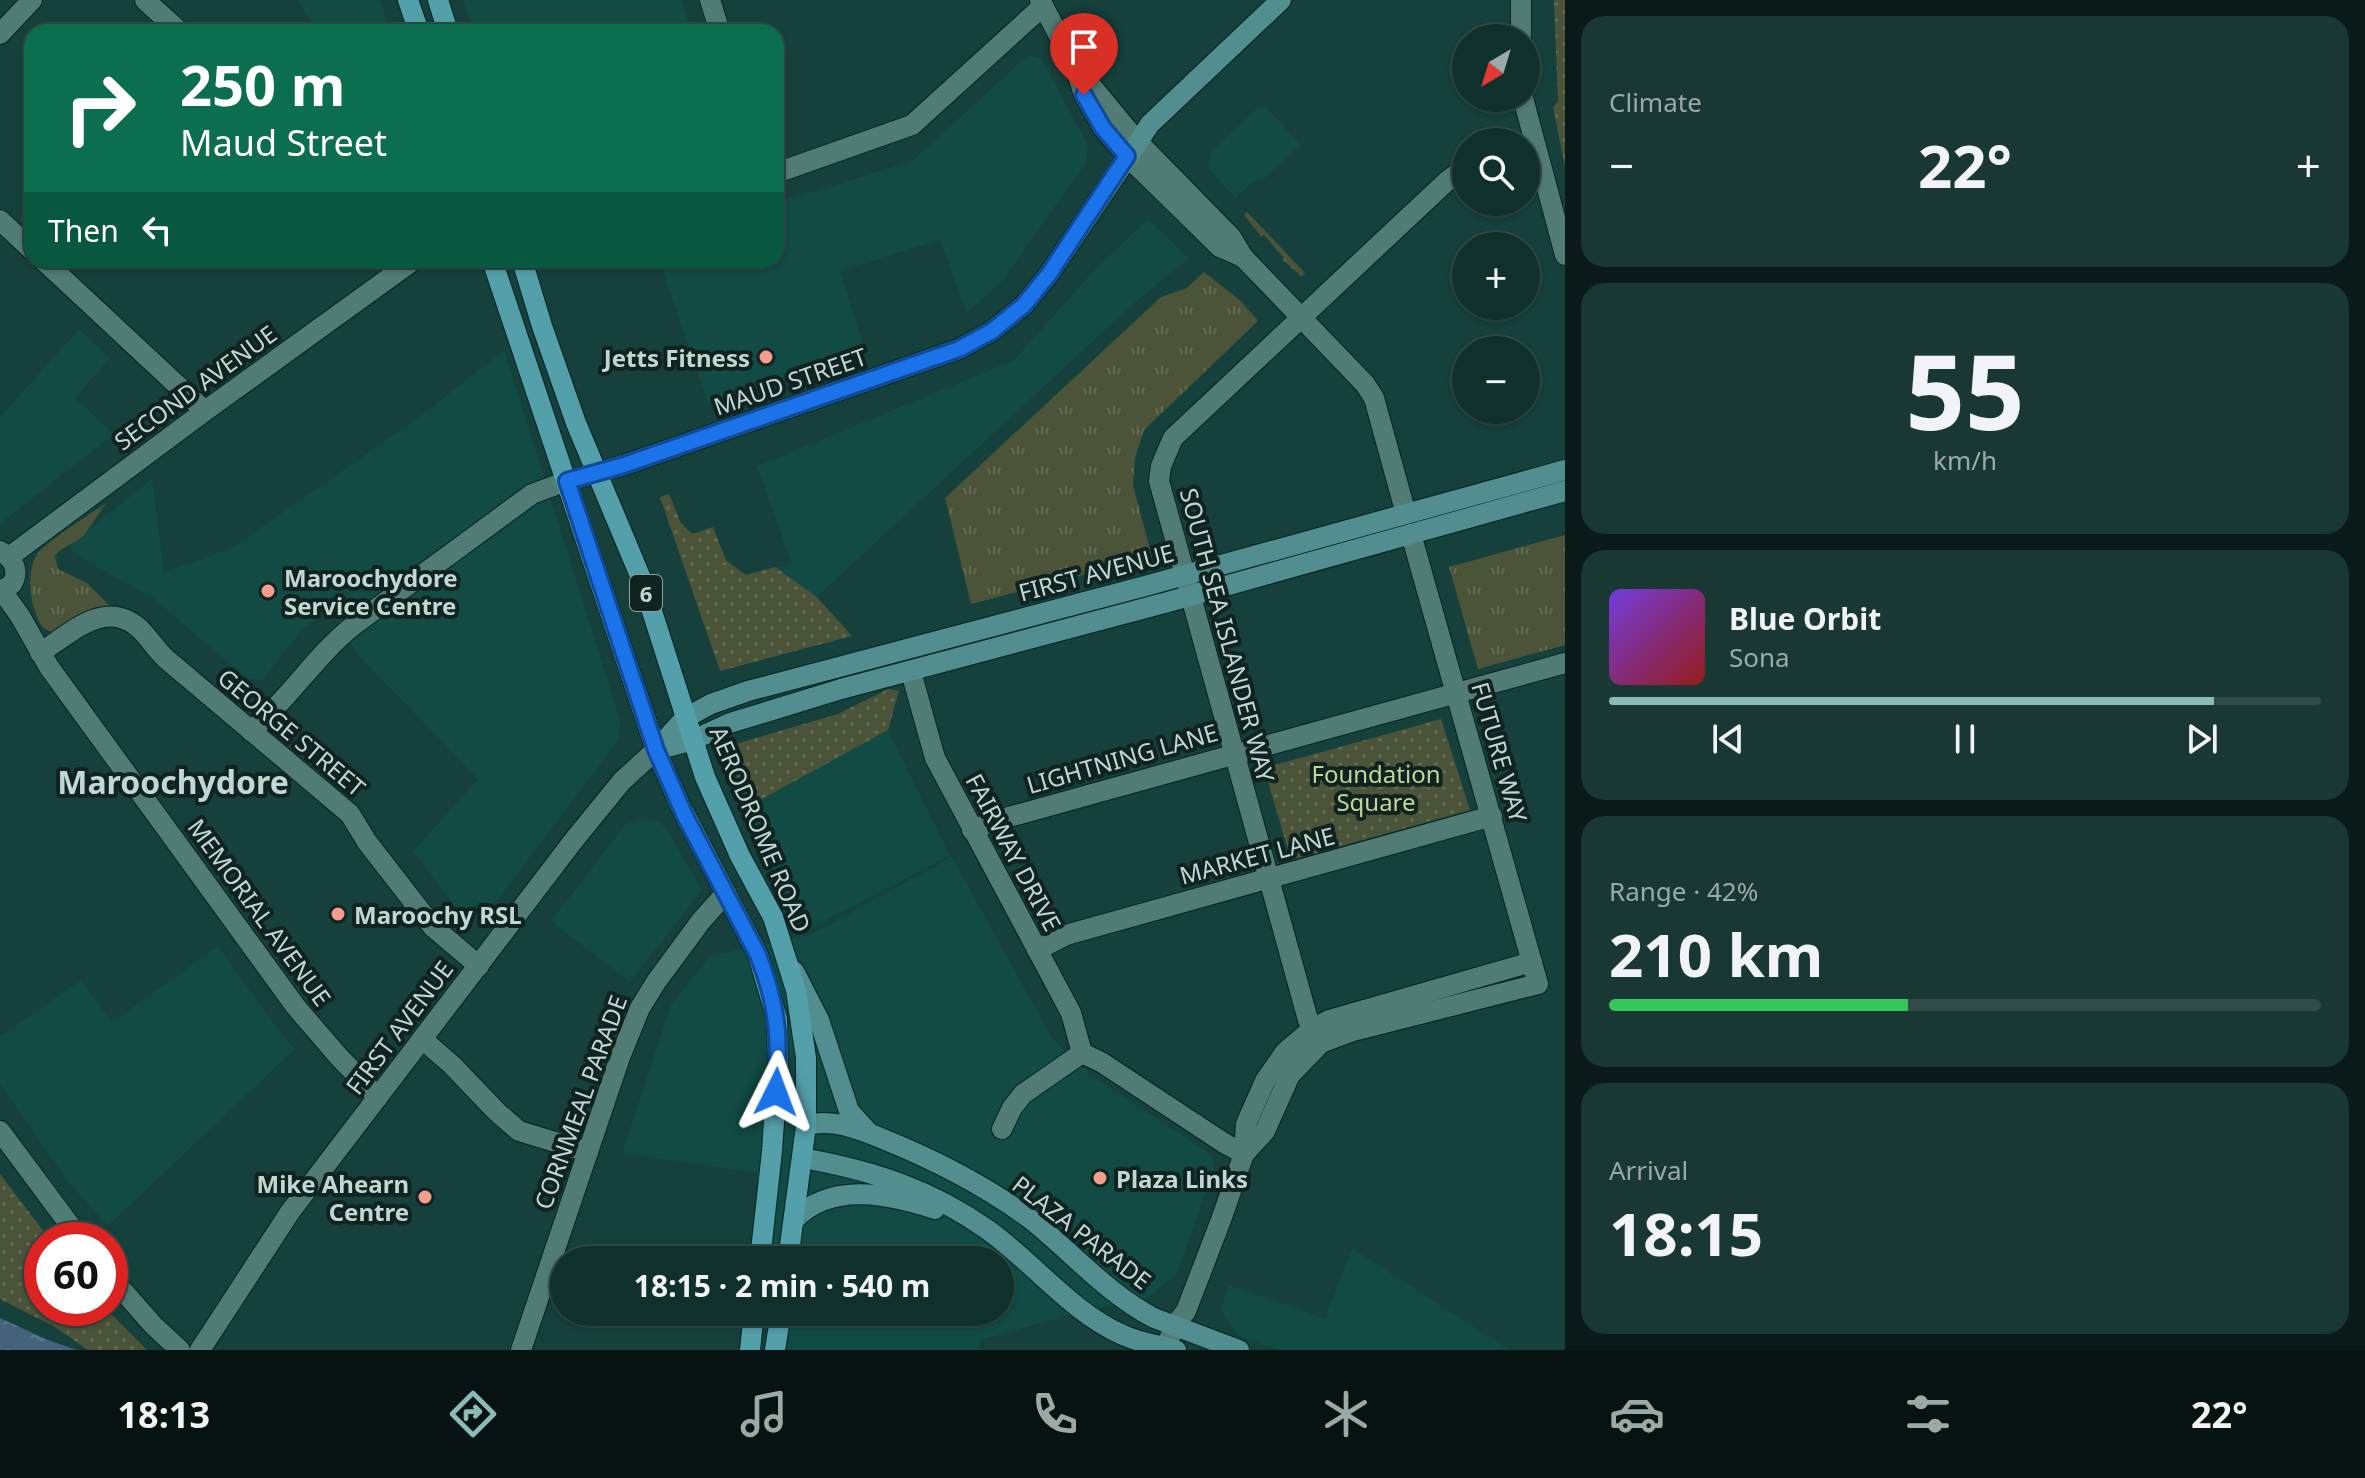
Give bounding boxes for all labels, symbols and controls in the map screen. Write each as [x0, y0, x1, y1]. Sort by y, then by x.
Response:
pin [1050, 13, 1118, 95]
north arrow [1452, 24, 1540, 112]
map controls [1452, 24, 1540, 424]
icon: arrive [1062, 25, 1106, 69]
text: 250 m [180, 46, 345, 122]
icon: right [48, 56, 152, 160]
text: Climate [1609, 84, 1702, 120]
text: Maud Street [180, 118, 387, 167]
text: 22° [1918, 124, 2012, 206]
button: search [1452, 128, 1540, 216]
text: − [1609, 135, 1634, 195]
text: + [2296, 135, 2321, 195]
icon: left [135, 208, 179, 252]
text: Then [48, 210, 119, 251]
button: + [1452, 232, 1540, 320]
street label: SECOND AVENUE [107, 317, 283, 457]
text: 55 [1906, 319, 2024, 460]
button: − [1452, 336, 1540, 424]
street label: MAUD STREET [709, 339, 872, 423]
place label: Jetts Fitness [602, 341, 750, 374]
marker: Jetts Fitness [757, 348, 775, 366]
text: km/h [1933, 442, 1997, 478]
street label: SOUTH SEA ISLANDER WAY [1173, 484, 1283, 786]
street label: FIRST AVENUE [1015, 535, 1177, 609]
place label: Maroochydore Service Centre [284, 561, 458, 622]
road number: 6 [630, 575, 662, 611]
marker: Maroochydore Service Centre [259, 582, 277, 600]
text: Blue Orbit [1729, 598, 1881, 639]
text: Sona [1729, 639, 1790, 675]
street label: GEORGE STREET [211, 661, 373, 804]
street label: FUTURE WAY [1464, 678, 1536, 826]
street label: LIGHTNING LANE [1023, 715, 1221, 801]
icon: previous [1706, 717, 1750, 761]
icon: pause [1943, 717, 1987, 761]
icon: next [2180, 717, 2224, 761]
street label: AERODROME ROAD [703, 721, 819, 937]
park label: Foundation Square [1311, 757, 1441, 818]
district label: Maroochydore [57, 760, 289, 803]
street label: FAIRWAY DRIVE [959, 768, 1069, 936]
street label: MEMORIAL AVENUE [181, 812, 339, 1012]
street label: MARKET LANE [1176, 818, 1338, 892]
text: Range · 42% [1609, 873, 1758, 909]
place label: Maroochy RSL [354, 898, 522, 931]
marker: Maroochy RSL [329, 905, 347, 923]
text: 210 km [1609, 913, 1823, 995]
street label: FIRST AVENUE [338, 953, 460, 1101]
street label: CORNMEAL PARADE [526, 990, 634, 1214]
position arrow [734, 1050, 818, 1134]
text: Arrival [1609, 1152, 1688, 1188]
place label: Plaza Links [1116, 1162, 1248, 1195]
place label: Mike Ahearn Centre [257, 1167, 409, 1228]
street label: PLAZA PARADE [1006, 1167, 1158, 1297]
marker: Plaza Links [1091, 1169, 1109, 1187]
marker: Mike Ahearn Centre [416, 1188, 434, 1206]
text: 18:15 [1609, 1192, 1763, 1274]
speed limit sign: 60 [24, 1222, 128, 1326]
text: 18:15 · 2 min · 540 m [634, 1265, 930, 1306]
icon: directions [445, 1386, 501, 1442]
icon: music [736, 1386, 792, 1442]
icon: phone [1027, 1386, 1083, 1442]
icon: climate [1318, 1386, 1374, 1442]
icon: car [1609, 1386, 1665, 1442]
icon: filters [1900, 1386, 1956, 1442]
text: 18:13 [118, 1390, 210, 1439]
text: 22° [2191, 1390, 2247, 1439]

